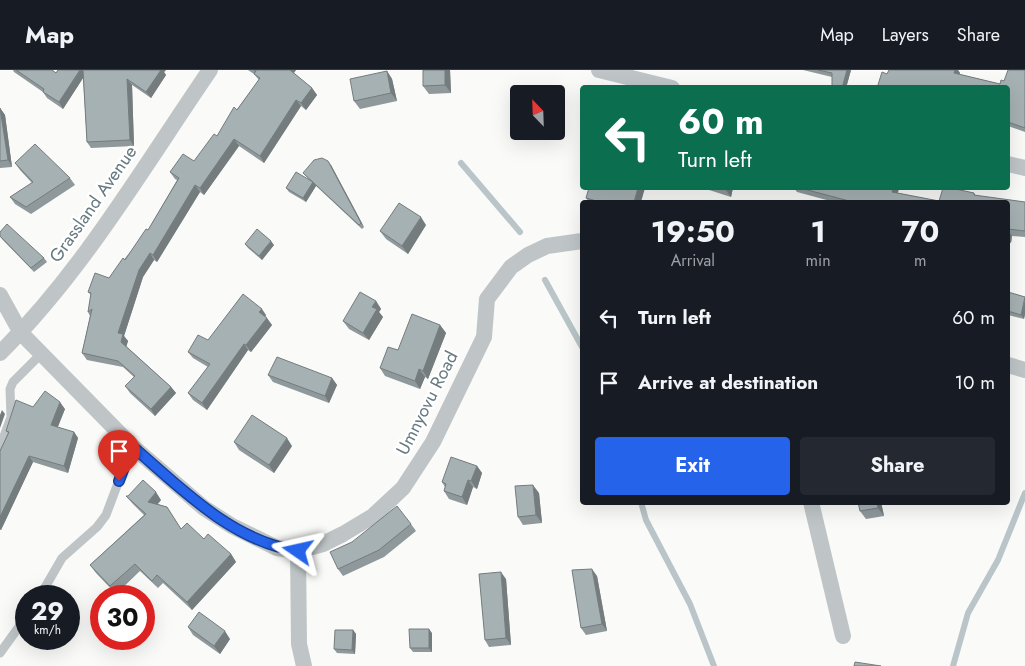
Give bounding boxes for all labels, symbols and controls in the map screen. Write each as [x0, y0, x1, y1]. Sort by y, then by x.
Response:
text: Map [25, 17, 74, 52]
text: Map [820, 22, 854, 48]
text: Layers [882, 22, 929, 48]
text: Share [957, 22, 1000, 48]
north arrow [510, 85, 565, 140]
map controls [510, 85, 565, 140]
text: 60 m [678, 97, 764, 147]
icon: left [595, 105, 660, 170]
street label: Grassland Avenue [43, 140, 143, 268]
text: Turn left [678, 143, 752, 175]
text: 19:50 [651, 210, 735, 253]
text: 1 [810, 210, 826, 253]
text: 70 [901, 210, 939, 253]
text: Arrival [671, 249, 715, 272]
text: min [806, 249, 831, 272]
text: m [914, 249, 927, 272]
icon: left [595, 304, 623, 332]
text: Turn left [638, 304, 711, 331]
text: 60 m [952, 304, 995, 331]
street label: Umnyovu Road [390, 347, 464, 459]
icon: arrive [595, 369, 623, 397]
text: Arrive at destination [638, 369, 818, 396]
text: 10 m [955, 369, 995, 396]
pin [98, 430, 140, 481]
icon: arrive [105, 437, 133, 465]
button: Exit [595, 437, 790, 495]
button: Share [800, 437, 995, 495]
position arrow [271, 524, 323, 576]
speed limit sign: 30 [90, 585, 155, 650]
text: 29 [31, 593, 64, 629]
text: km/h [34, 621, 61, 639]

